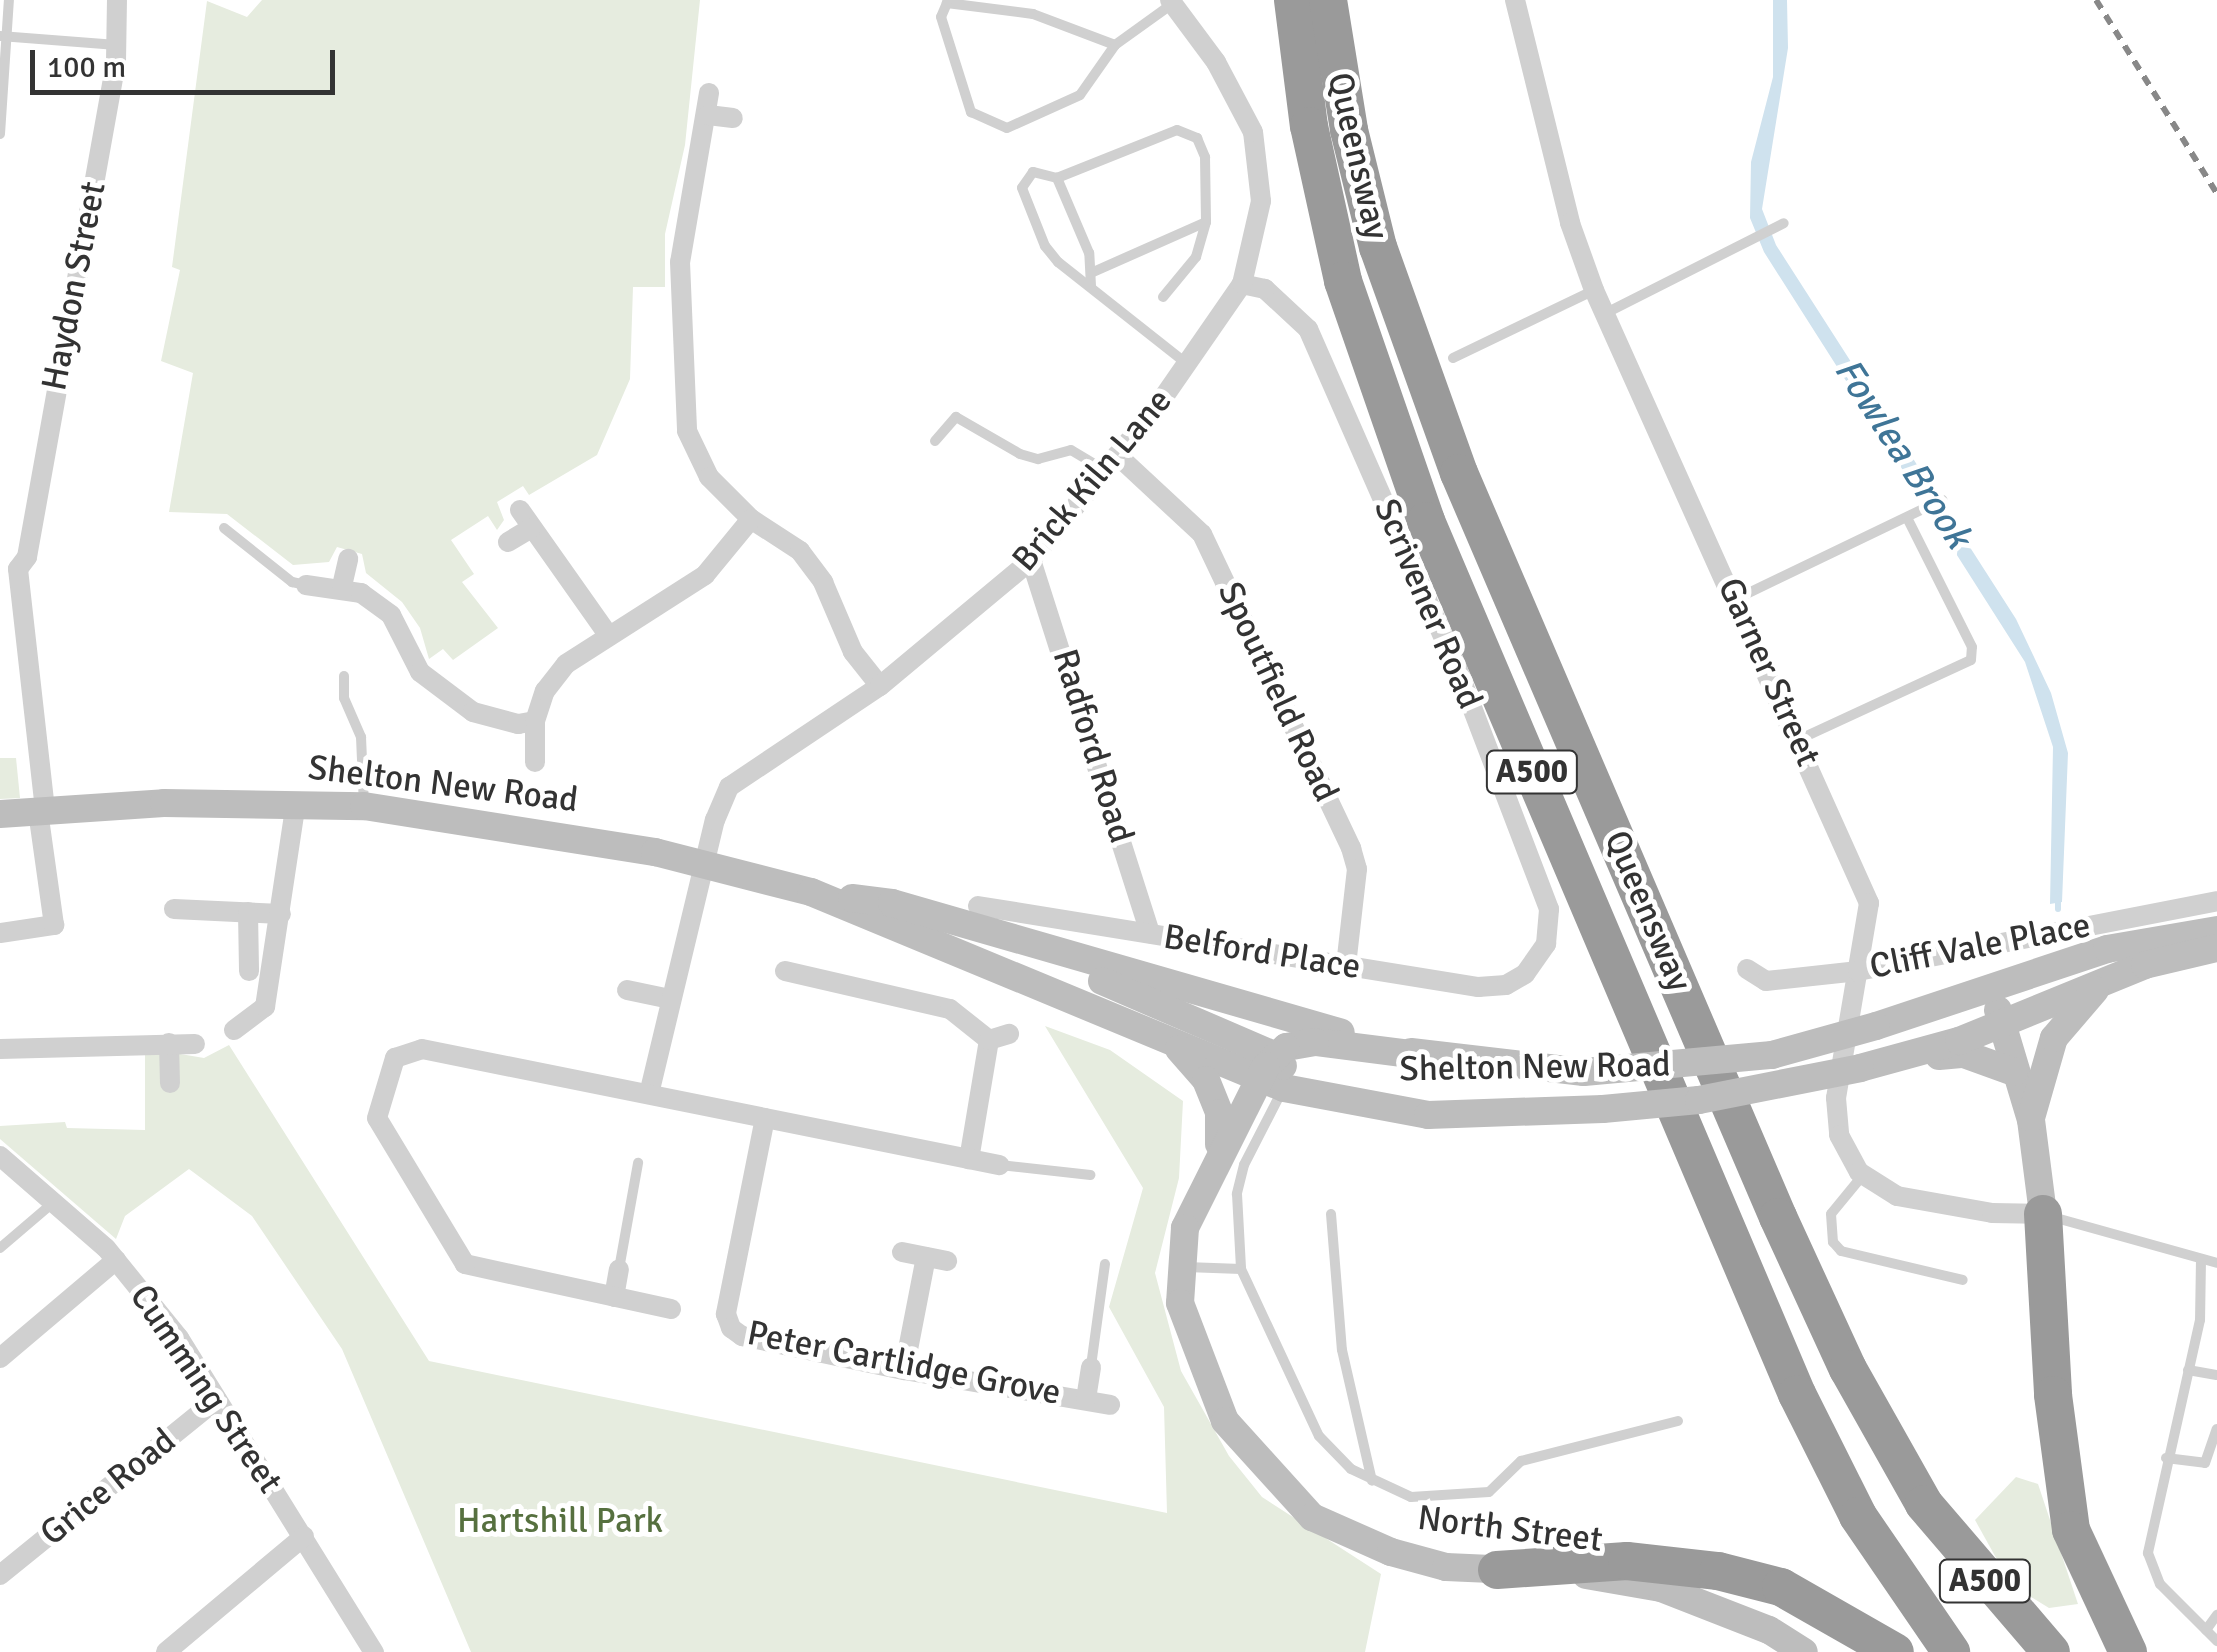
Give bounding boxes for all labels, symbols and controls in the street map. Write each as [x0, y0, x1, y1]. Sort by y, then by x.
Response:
scale bar [35, 30, 340, 92]
text: 100 m [47, 49, 126, 86]
street label: Queensway [1318, 69, 1398, 243]
street label: Haydon Street [33, 178, 115, 394]
water label: Fowlea Brook [1825, 349, 1981, 557]
street label: Brick Kiln Lane [1004, 380, 1180, 580]
street label: Scrivener Road [1365, 493, 1491, 715]
street label: Garner Street [1709, 571, 1829, 773]
street label: Spoutfield Road [1209, 576, 1347, 808]
street label: Radford Road [1044, 644, 1142, 848]
road number: A500 [1484, 745, 1580, 799]
street label: Shelton New Road [306, 747, 580, 821]
street label: Queensway [1595, 825, 1701, 997]
street label: Cliff Vale Place [1866, 904, 2094, 988]
street label: Belford Place [1161, 916, 1363, 988]
street label: Shelton New Road [1399, 1044, 1671, 1090]
street label: Cumming Street [121, 1277, 291, 1501]
street label: Peter Cartlidge Grove [744, 1312, 1064, 1414]
street label: Grice Road [32, 1420, 184, 1554]
street label: North Street [1415, 1497, 1605, 1561]
park label: Hartshill Park [457, 1500, 663, 1542]
road number: A500 [1938, 1554, 2032, 1608]

